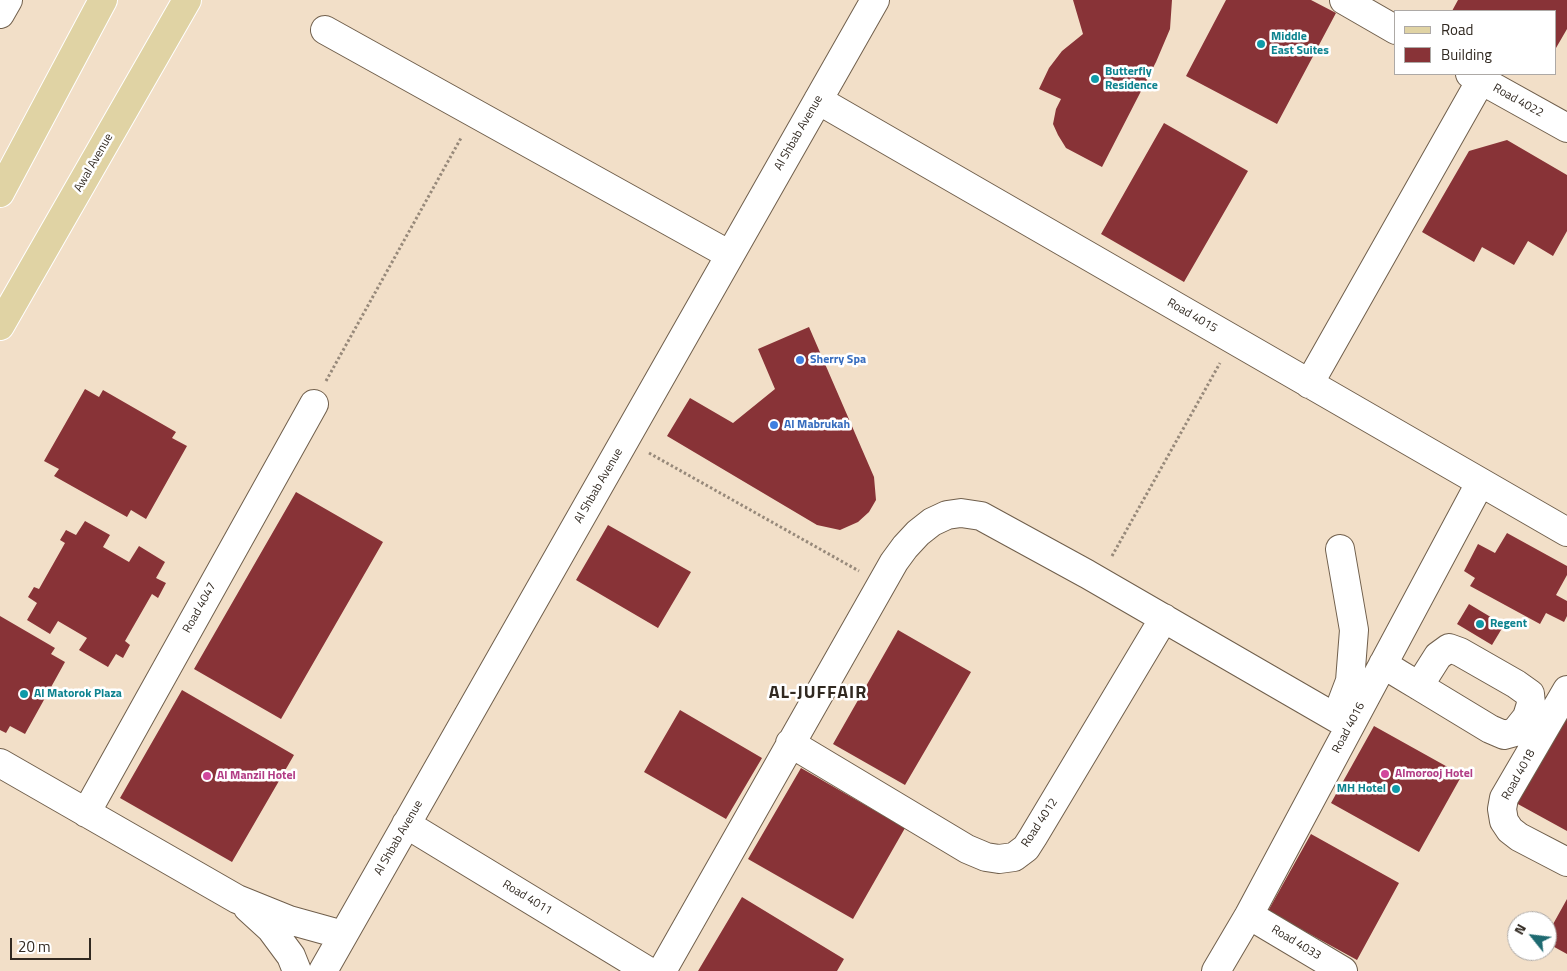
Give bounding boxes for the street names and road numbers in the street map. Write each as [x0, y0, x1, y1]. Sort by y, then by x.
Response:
street label: Road 4022 [1490, 81, 1546, 121]
street label: Al Shbab Avenue [772, 93, 826, 173]
street label: Awal Avenue [72, 131, 116, 195]
street label: Road 4015 [1164, 296, 1220, 336]
street label: Al Shbab Avenue [572, 446, 626, 526]
street label: Road 4047 [180, 580, 220, 636]
street label: Road 4016 [1330, 700, 1368, 756]
street label: Road 4018 [1499, 747, 1539, 803]
street label: Road 4012 [1019, 796, 1061, 850]
street label: Al Shbab Avenue [372, 798, 426, 878]
street label: Road 4011 [500, 878, 554, 918]
street label: Road 4033 [1269, 923, 1323, 963]

